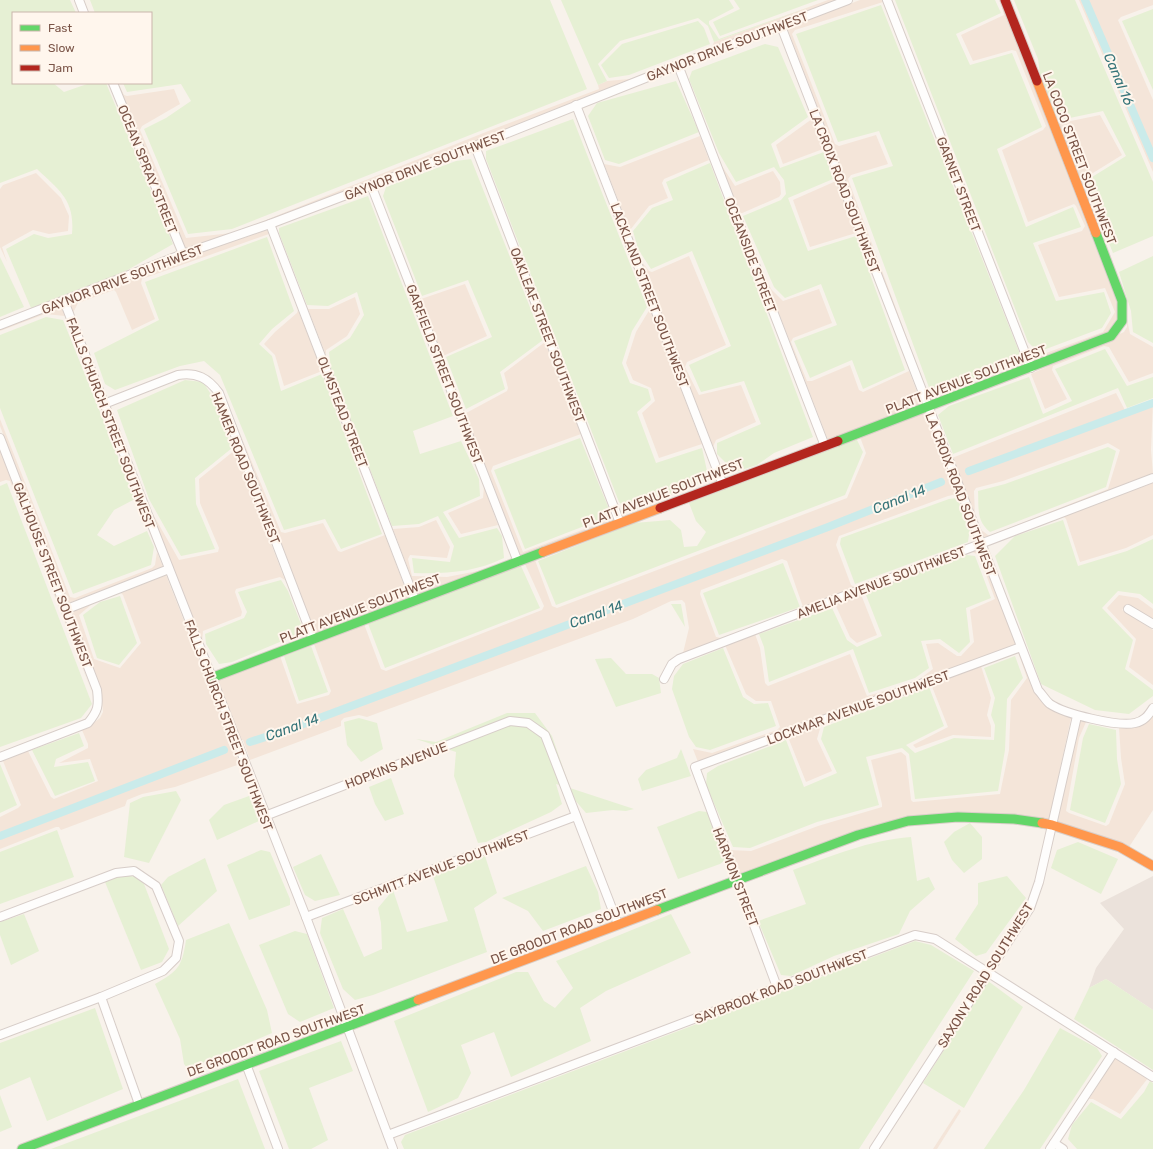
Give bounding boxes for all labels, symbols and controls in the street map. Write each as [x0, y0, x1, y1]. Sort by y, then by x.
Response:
street label: GAYNOR DRIVE SOUTHWEST [644, 9, 810, 84]
legend [12, 12, 152, 84]
text: Fast [48, 21, 72, 35]
text: Slow [48, 41, 75, 55]
water label: Canal 16 [1100, 50, 1137, 109]
text: Jam [48, 61, 73, 75]
street label: LA COCO STREET SOUTHWEST [1040, 70, 1120, 247]
street label: OCEAN SPRAY STREET [115, 103, 180, 236]
street label: LA CROIX ROAD SOUTHWEST [806, 107, 883, 276]
street label: GAYNOR DRIVE SOUTHWEST [342, 128, 508, 203]
street label: GARNET STREET [934, 135, 984, 234]
street label: OCEANSIDE STREET [722, 196, 780, 315]
street label: LACKLAND STREET SOUTHWEST [607, 201, 692, 390]
street label: GAYNOR DRIVE SOUTHWEST [39, 242, 205, 317]
street label: OAKLEAF STREET SOUTHWEST [507, 245, 588, 425]
street label: GARFIELD STREET SOUTHWEST [403, 282, 486, 467]
street label: FALLS CHURCH STREET SOUTHWEST [63, 315, 158, 531]
street label: PLATT AVENUE SOUTHWEST [884, 342, 1049, 417]
street label: OLMSTEAD STREET [314, 354, 371, 470]
street label: HAMER ROAD SOUTHWEST [208, 390, 283, 547]
street label: LA CROIX ROAD SOUTHWEST [922, 410, 999, 579]
street label: PLATT AVENUE SOUTHWEST [581, 456, 746, 531]
street label: GALHOUSE STREET SOUTHWEST [10, 480, 95, 671]
water label: Canal 14 [870, 481, 928, 518]
street label: AMELIA AVENUE SOUTHWEST [795, 543, 968, 622]
street label: PLATT AVENUE SOUTHWEST [278, 571, 443, 646]
water label: Canal 14 [567, 597, 626, 632]
street label: FALLS CHURCH STREET SOUTHWEST [181, 617, 276, 833]
street label: LOCKMAR AVENUE SOUTHWEST [765, 667, 952, 748]
water label: Canal 14 [263, 710, 322, 745]
street label: HOPKINS AVENUE [343, 739, 450, 792]
street label: HARMON STREET [710, 825, 762, 929]
street label: SCHMITT AVENUE SOUTHWEST [351, 827, 532, 908]
street label: DE GROODT ROAD SOUTHWEST [488, 885, 670, 967]
street label: SAXONY ROAD SOUTHWEST [934, 900, 1037, 1051]
street label: SAYBROOK ROAD SOUTHWEST [692, 946, 870, 1027]
street label: DE GROODT ROAD SOUTHWEST [185, 1001, 368, 1080]

